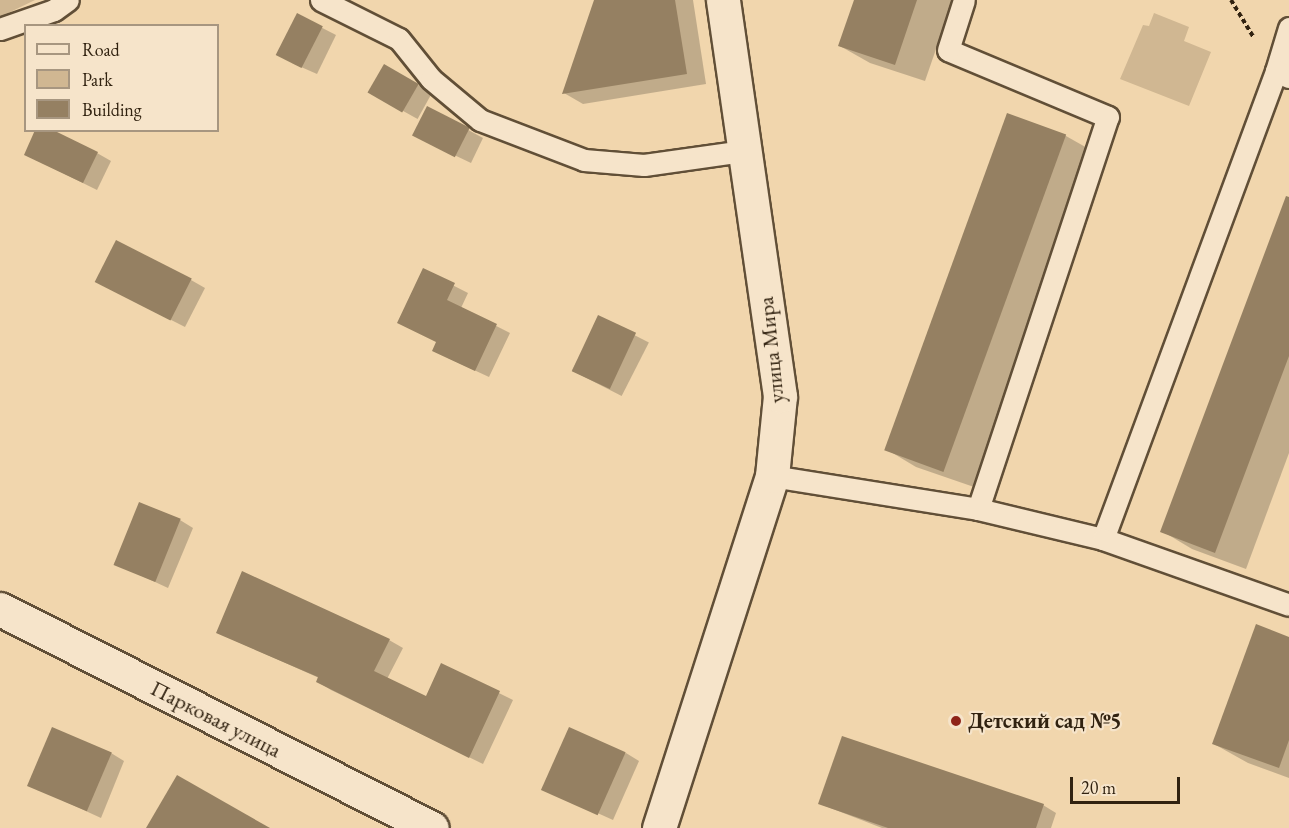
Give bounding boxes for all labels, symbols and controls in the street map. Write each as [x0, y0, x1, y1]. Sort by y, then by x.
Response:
legend [24, 24, 219, 132]
text: Road [82, 38, 120, 61]
text: Park [82, 68, 113, 91]
text: Building [82, 98, 142, 121]
street label: улица Мира [752, 295, 790, 405]
street label: Парковая улица [146, 675, 286, 763]
place label: Детский сад №5 [968, 708, 1122, 734]
marker: Детский сад №5 [949, 714, 963, 728]
scale bar [1073, 765, 1182, 803]
text: 20 m [1081, 776, 1116, 799]

